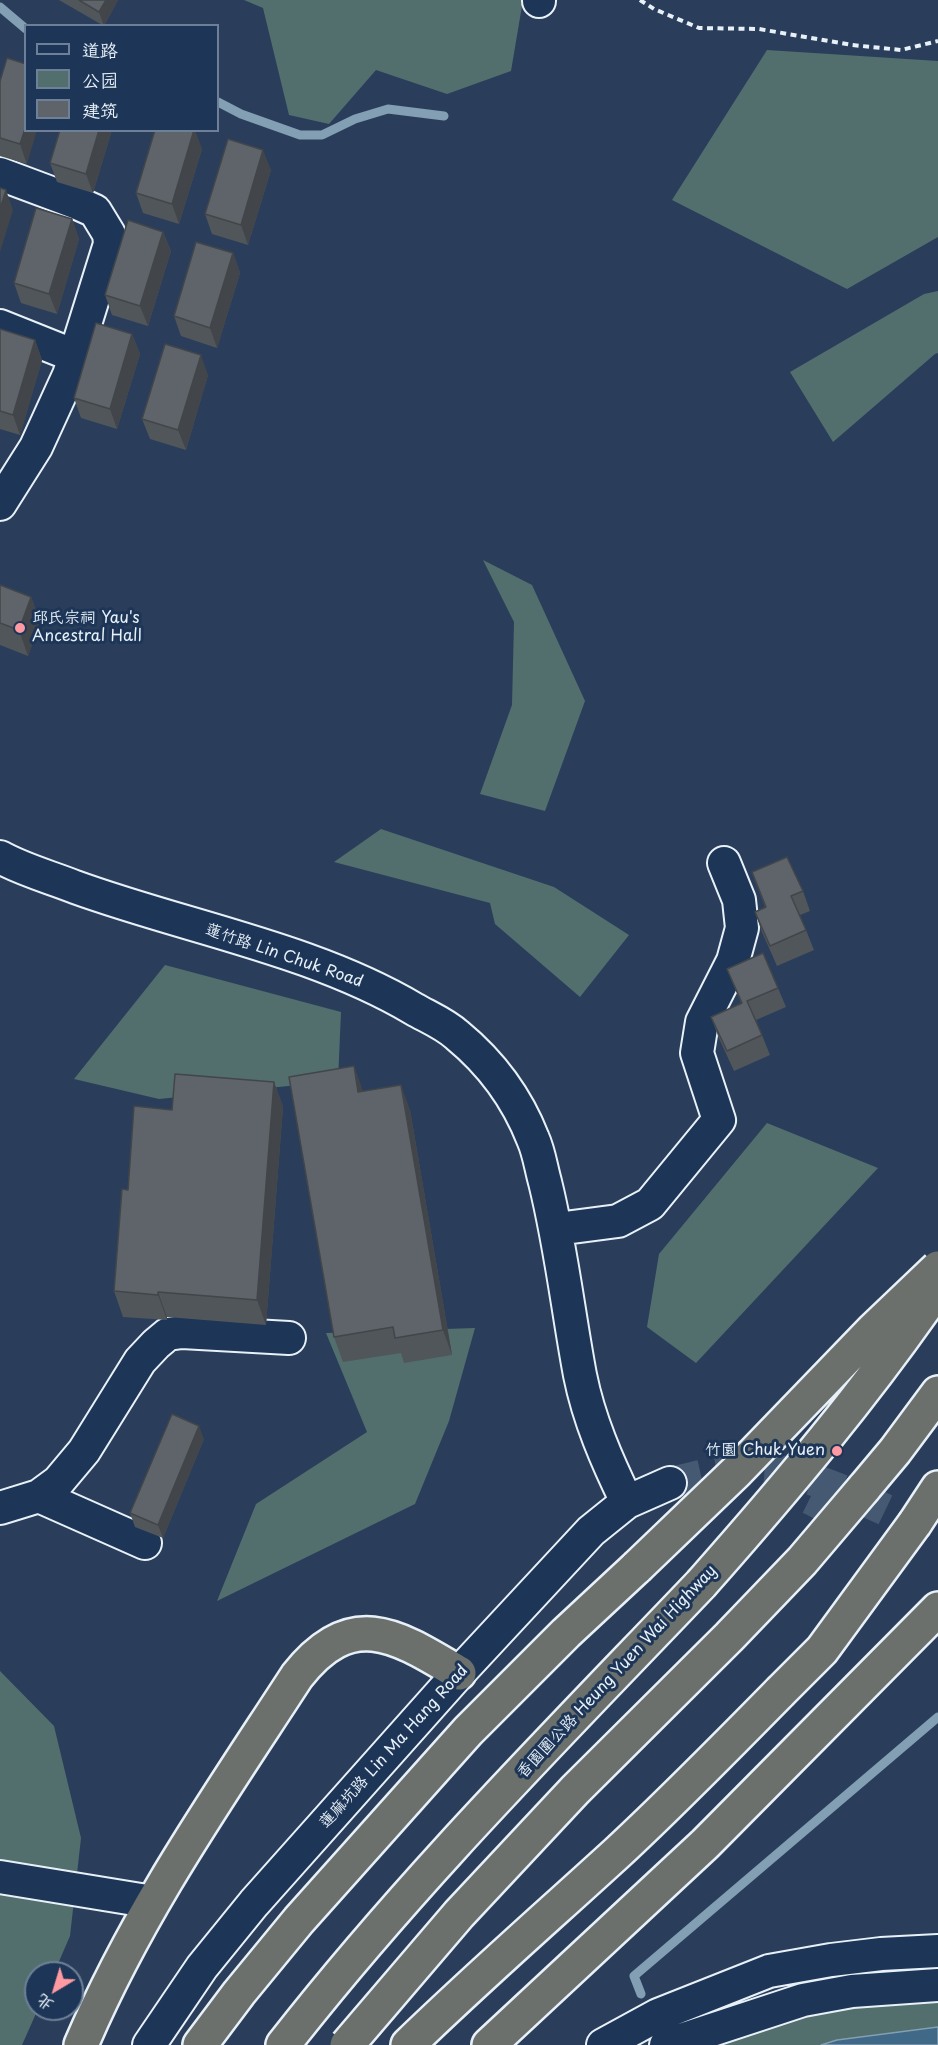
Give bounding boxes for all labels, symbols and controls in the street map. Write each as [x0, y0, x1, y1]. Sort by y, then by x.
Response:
legend [24, 24, 219, 132]
text: 道路 [82, 36, 118, 63]
text: 公园 [82, 66, 118, 93]
text: 建筑 [82, 96, 118, 123]
place label: 邱氏宗祠 Yau's Ancestral Hall [32, 609, 142, 647]
marker: 邱氏宗祠 Yau's Ancestral Hall [13, 621, 27, 635]
street label: 蓮竹路 Lin Chuk Road [203, 920, 365, 992]
place label: 竹園 Chuk Yuen [705, 1441, 825, 1461]
marker: 竹園 Chuk Yuen [830, 1444, 844, 1458]
street label: 香園圍公路 Heung Yuen Wai Highway [513, 1562, 721, 1782]
street label: 蓮麻坑路 Lin Ma Hang Road [316, 1661, 472, 1833]
north arrow [24, 1961, 84, 2021]
text: 北 [30, 1989, 58, 2018]

